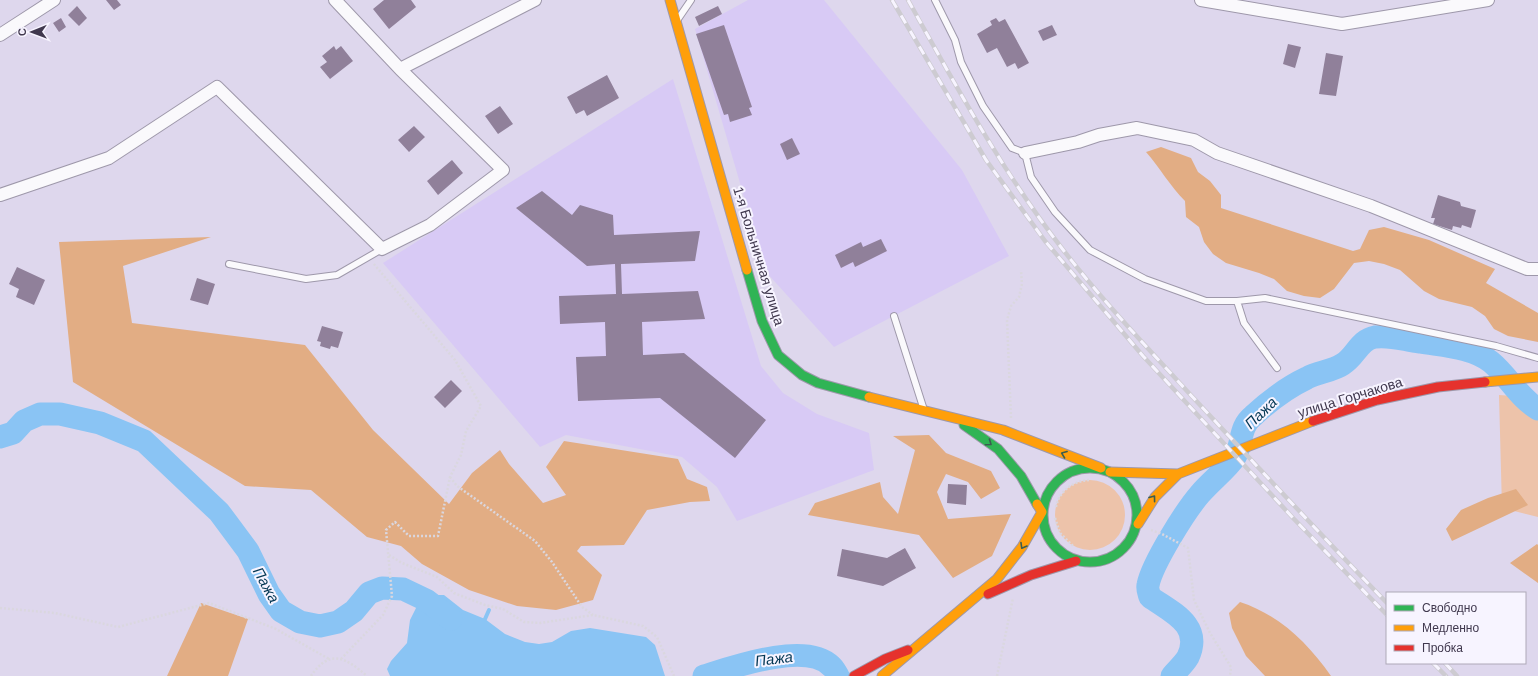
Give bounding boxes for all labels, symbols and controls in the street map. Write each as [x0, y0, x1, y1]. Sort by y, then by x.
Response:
north arrow [12, 12, 52, 52]
text: С [16, 28, 28, 36]
street label: 1-я Больничная улица [730, 185, 788, 328]
street label: улица Горчакова [1296, 373, 1404, 421]
water label: Пажа [1241, 393, 1280, 432]
one-way arrow [985, 438, 992, 446]
one-way arrow [1061, 451, 1068, 459]
one-way arrow [1148, 495, 1156, 502]
one-way arrow [1020, 542, 1027, 549]
water label: Пажа [250, 564, 283, 605]
legend [1386, 592, 1526, 664]
text: Свободно [1422, 601, 1477, 615]
text: Медленно [1422, 621, 1479, 635]
text: Пробка [1422, 641, 1463, 655]
water label: Пажа [754, 648, 794, 669]

